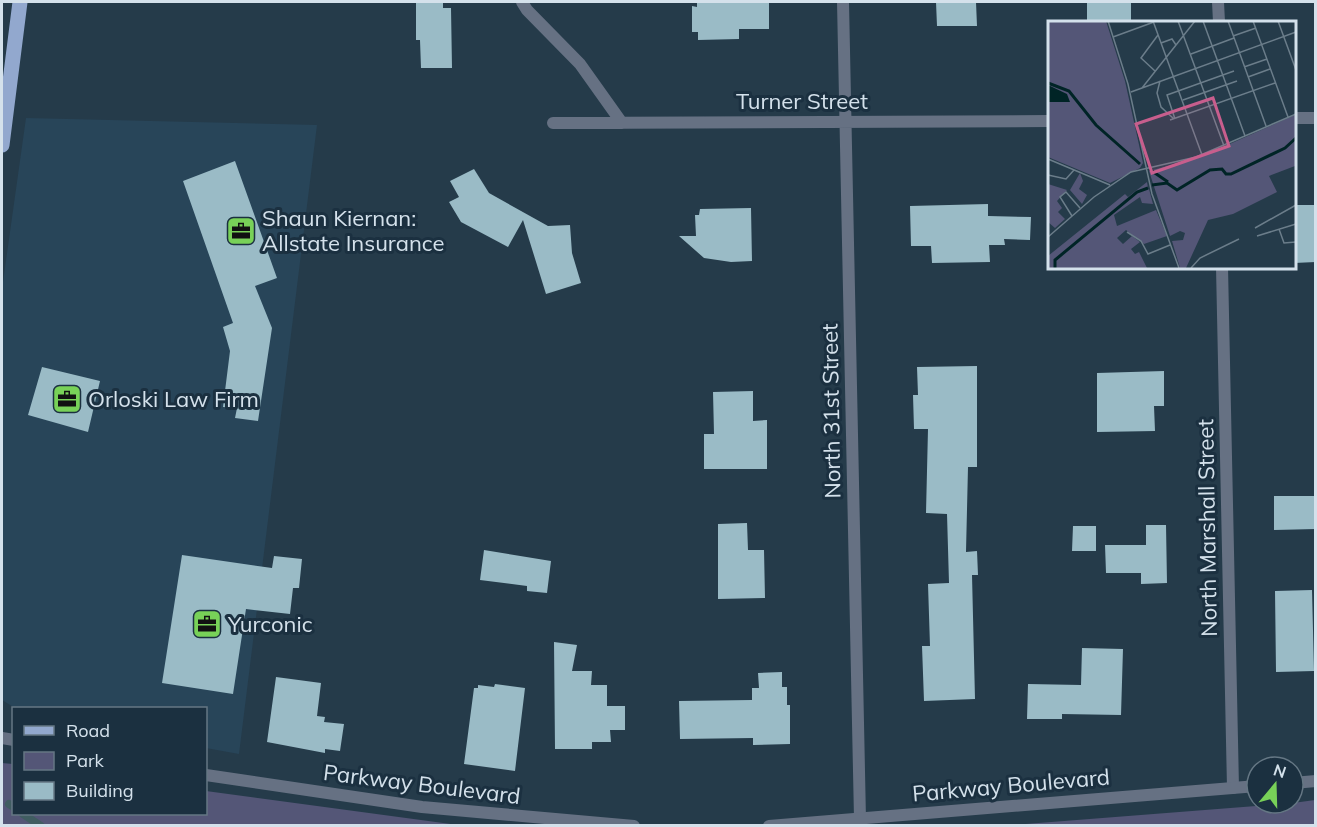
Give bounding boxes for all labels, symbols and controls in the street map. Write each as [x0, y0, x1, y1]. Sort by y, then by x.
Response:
inset map [1048, 21, 1296, 268]
street label: Turner Street [736, 87, 868, 115]
place label: Shaun Kiernan: Allstate Insurance [262, 204, 444, 257]
office icon: Shaun Kiernan: Allstate Insurance [225, 215, 257, 247]
street label: North 31st Street [815, 323, 847, 499]
office icon: Orloski Law Firm [51, 383, 83, 415]
place label: Orloski Law Firm [88, 385, 259, 413]
street label: North Marshall Street [1191, 419, 1223, 637]
office icon: Yurconic [191, 608, 223, 640]
place label: Yurconic [227, 610, 313, 638]
legend [12, 707, 207, 815]
text: Road [66, 719, 110, 742]
text: Park [66, 749, 105, 772]
north arrow [1245, 755, 1305, 815]
street label: Parkway Boulevard [322, 758, 522, 810]
text: N [1271, 759, 1289, 782]
street label: Parkway Boulevard [911, 762, 1111, 808]
text: Building [66, 779, 134, 802]

